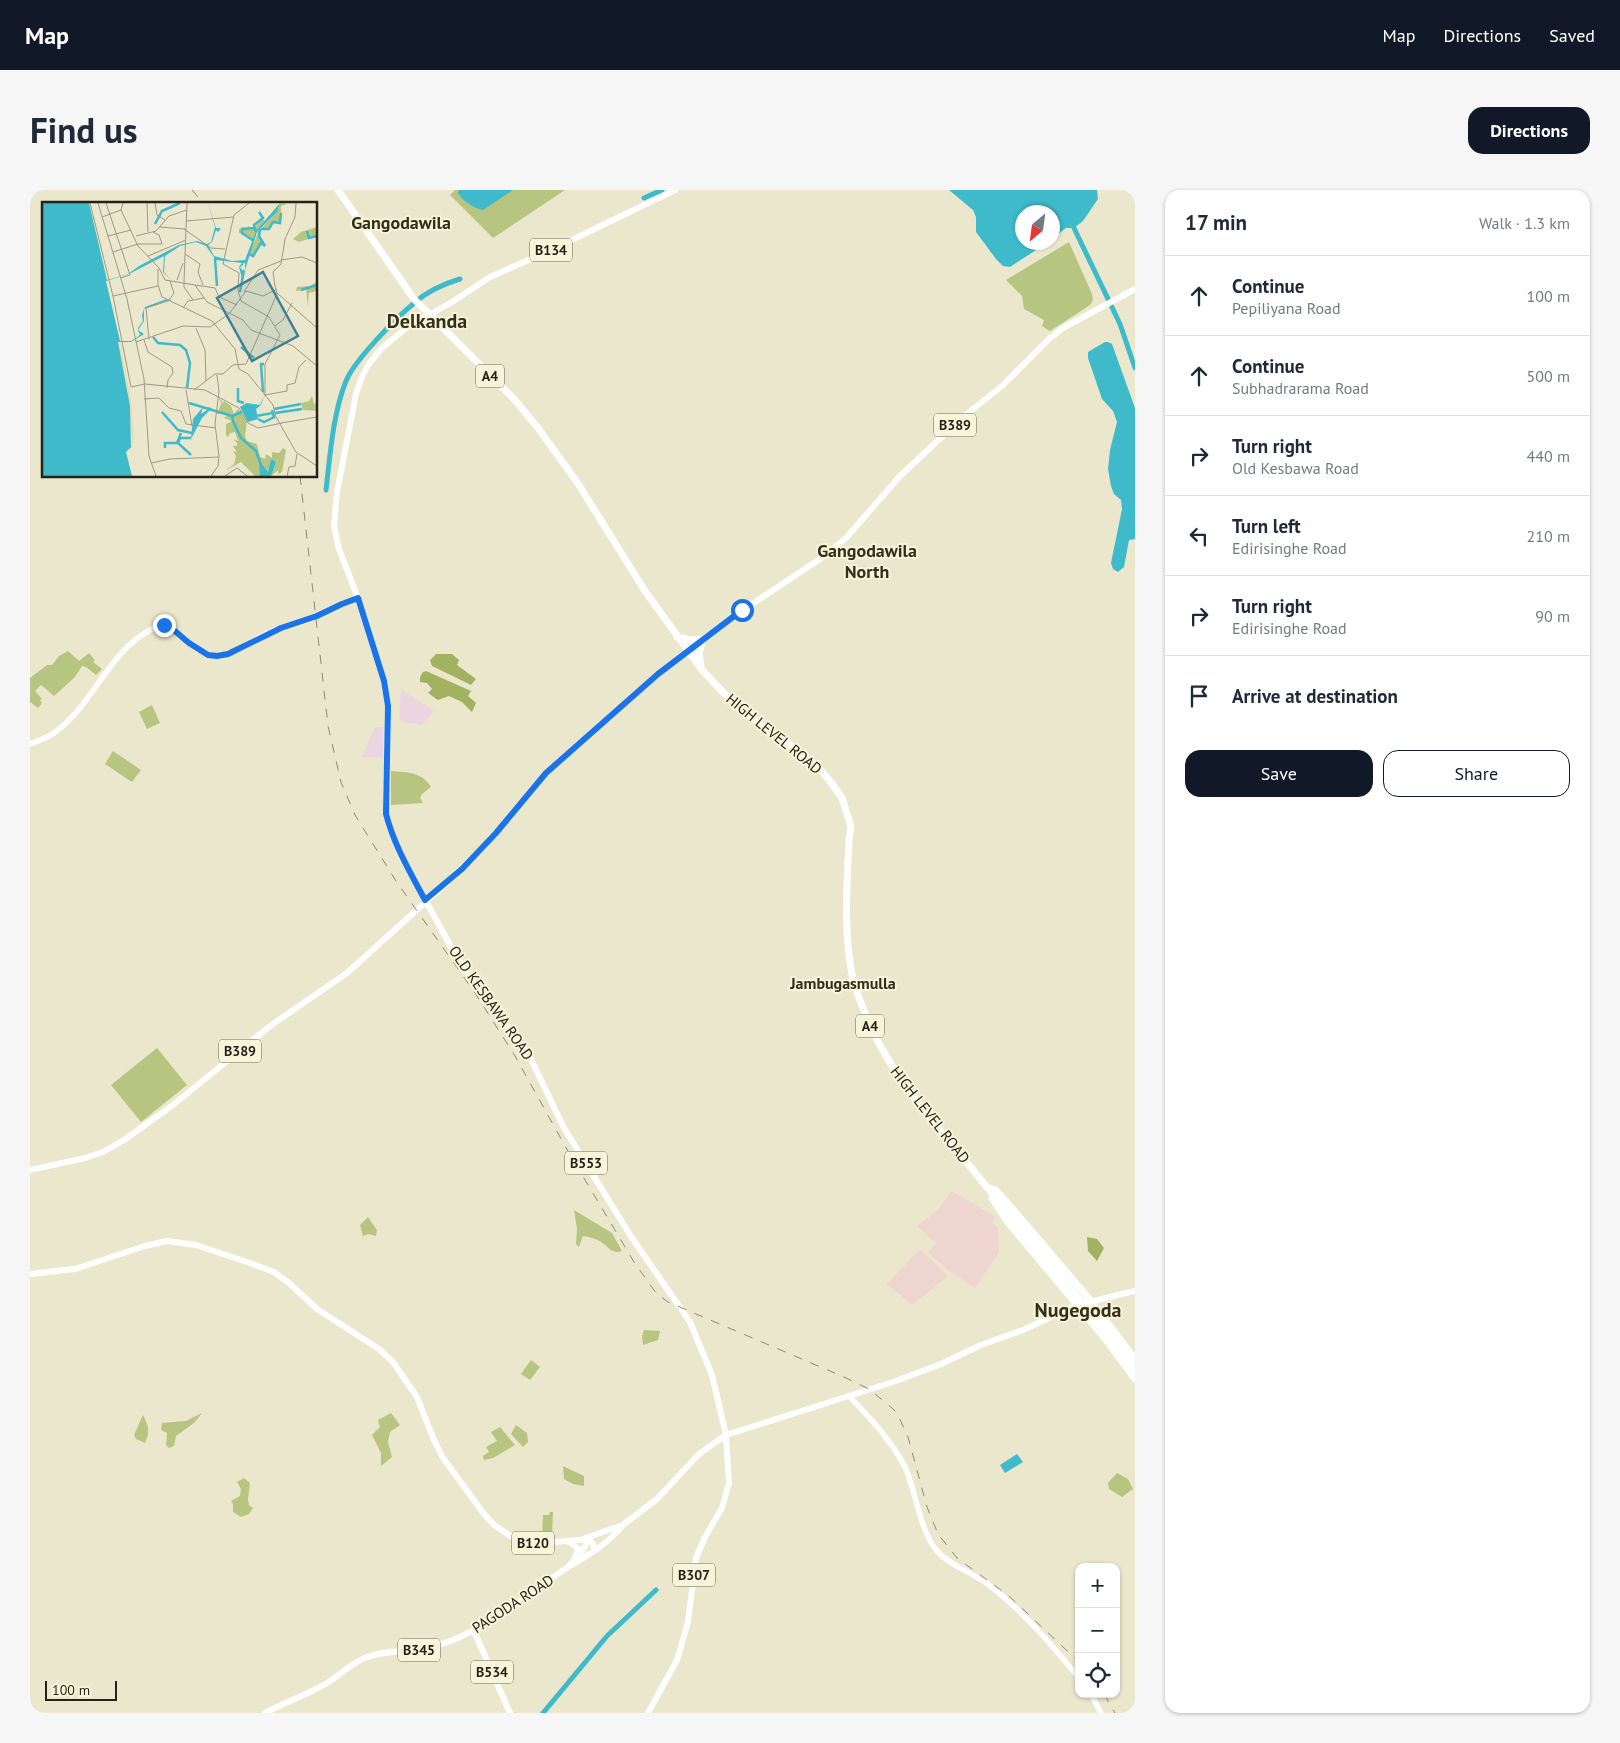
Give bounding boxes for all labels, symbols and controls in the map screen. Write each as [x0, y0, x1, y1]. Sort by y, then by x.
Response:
text: Map [25, 20, 69, 51]
text: Map [1383, 24, 1415, 47]
text: Directions [1443, 24, 1521, 47]
text: Saved [1549, 24, 1595, 47]
text: Find us [30, 107, 138, 153]
button: Directions [1468, 107, 1590, 154]
inset map [42, 202, 318, 478]
north arrow [1015, 205, 1060, 250]
text: 17 min [1185, 209, 1247, 236]
district label: Gangodawila [351, 211, 451, 234]
text: Walk · 1.3 km [1479, 213, 1570, 233]
road number: B134 [530, 238, 572, 262]
text: Continue [1232, 274, 1304, 298]
icon: ahead [1185, 282, 1213, 310]
text: 100 m [1527, 286, 1570, 306]
text: Pepiliyana Road [1232, 298, 1341, 318]
district label: Delkanda [387, 308, 467, 334]
text: Continue [1232, 354, 1304, 378]
icon: ahead [1185, 362, 1213, 390]
road number: A4 [476, 365, 504, 388]
text: 500 m [1527, 366, 1570, 386]
text: Subhadrarama Road [1232, 378, 1369, 398]
road number: B389 [934, 414, 976, 436]
text: Turn right [1232, 434, 1312, 458]
icon: right [1185, 442, 1213, 470]
text: 440 m [1527, 446, 1570, 466]
text: Old Kesbawa Road [1232, 458, 1359, 478]
text: Turn left [1232, 514, 1301, 538]
icon: left [1185, 522, 1213, 550]
text: 210 m [1527, 526, 1570, 546]
text: Edirisinghe Road [1232, 538, 1347, 558]
district label: Gangodawila North [817, 539, 917, 583]
text: Turn right [1232, 594, 1312, 618]
route start [731, 599, 754, 622]
icon: right [1185, 602, 1213, 630]
text: 90 m [1535, 606, 1570, 626]
route end [153, 614, 176, 637]
text: Edirisinghe Road [1232, 618, 1347, 638]
icon: arrive [1185, 682, 1213, 710]
text: Arrive at destination [1232, 684, 1398, 708]
street label: HIGH LEVEL ROAD [723, 689, 826, 778]
button: Save [1185, 750, 1373, 797]
button: Share [1383, 750, 1570, 797]
street label: OLD KESBAWA ROAD [445, 942, 538, 1063]
district label: Jambugasmulla [789, 973, 896, 993]
road number: A4 [856, 1014, 884, 1038]
road number: B389 [219, 1039, 261, 1062]
street label: HIGH LEVEL ROAD [887, 1062, 974, 1167]
road number: B553 [565, 1151, 607, 1174]
district label: Nugegoda [1035, 1297, 1121, 1323]
road number: B120 [512, 1532, 554, 1555]
map controls [1075, 1563, 1120, 1698]
button: + [1075, 1563, 1120, 1608]
road number: B307 [673, 1564, 715, 1586]
street label: PAGODA ROAD [468, 1570, 557, 1637]
button: − [1075, 1608, 1120, 1653]
road number: B345 [398, 1638, 440, 1662]
button: locate [1075, 1653, 1120, 1698]
road number: B534 [471, 1660, 513, 1684]
scale bar [45, 1678, 118, 1701]
text: 100 m [52, 1681, 90, 1699]

